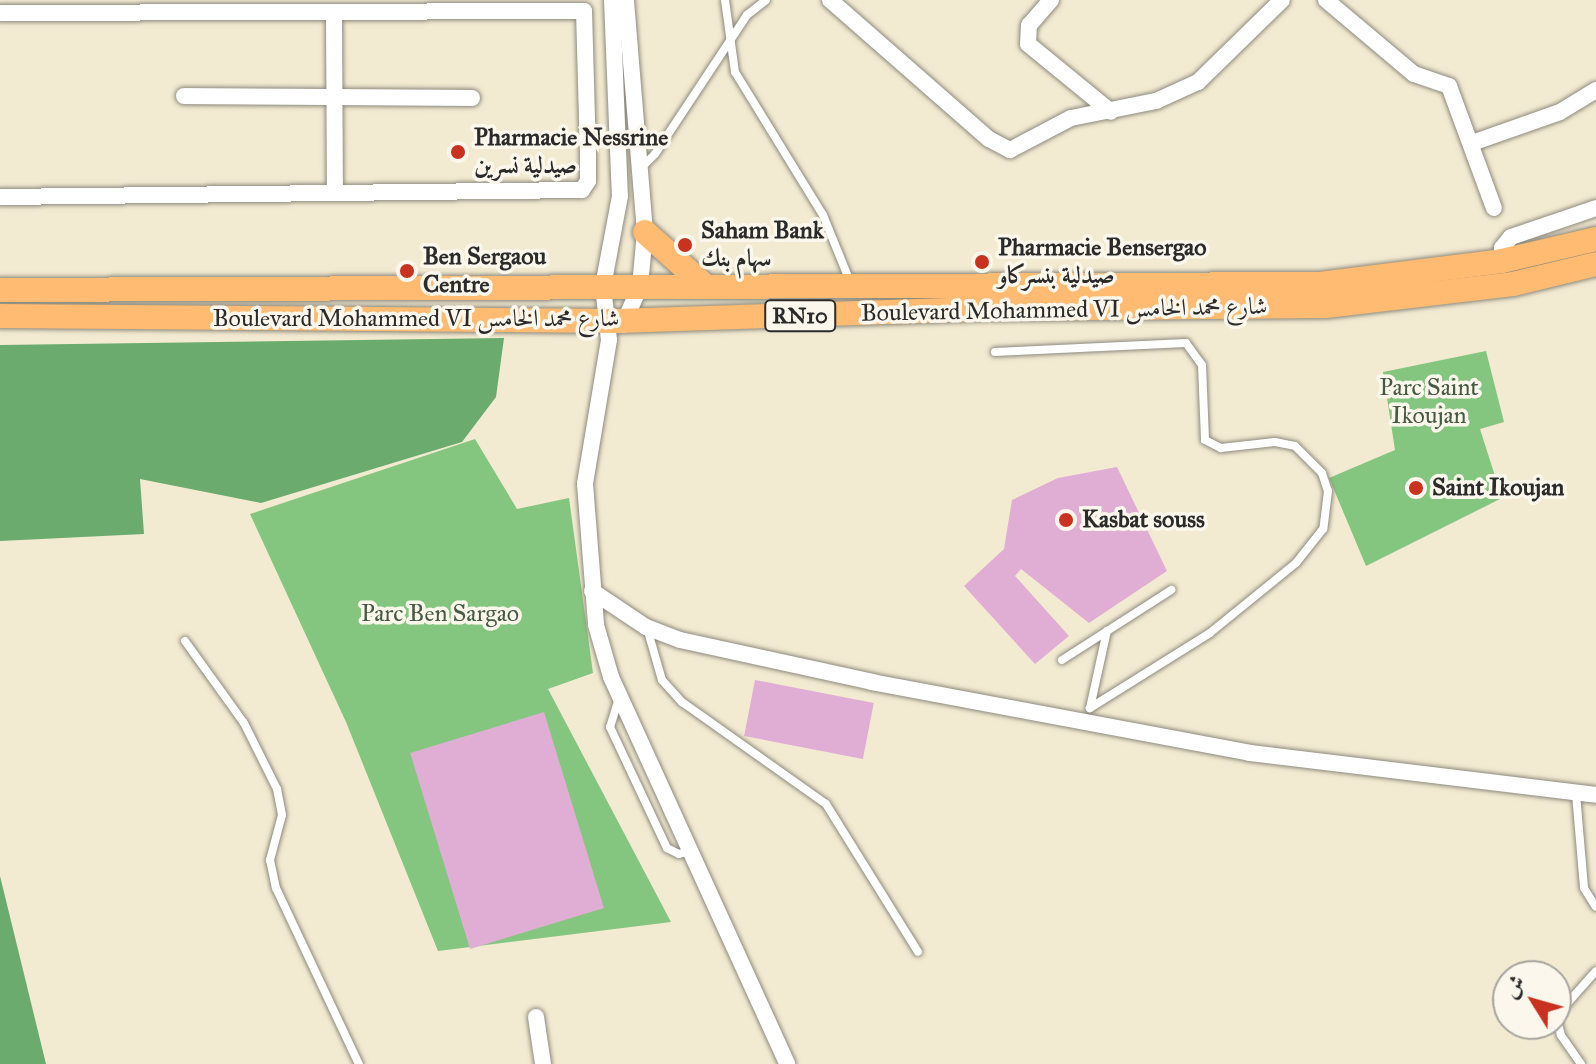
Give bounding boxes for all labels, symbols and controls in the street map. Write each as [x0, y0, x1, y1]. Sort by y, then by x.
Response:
place label: Pharmacie Nessrine صيدلية نسرين [474, 124, 668, 180]
marker: Pharmacie Nessrine صيدلية نسرين [449, 143, 467, 161]
place label: Saham Bank سهام بنك [701, 217, 824, 273]
place label: Pharmacie Bensergao صيدلية بنسركاو [998, 234, 1206, 290]
marker: Saham Bank سهام بنك [676, 236, 694, 254]
place label: Ben Sergaou Centre [423, 243, 546, 299]
marker: Pharmacie Bensergao صيدلية بنسركاو [973, 253, 991, 271]
marker: Ben Sergaou Centre [398, 262, 416, 280]
street label: Boulevard Mohammed VI شارع محمد الخامس [861, 292, 1267, 328]
road number: RN10 [764, 298, 836, 334]
street label: Boulevard Mohammed VI شارع محمد الخامس [213, 305, 619, 333]
park label: Parc Saint Ikoujan [1379, 374, 1479, 430]
place label: Saint Ikoujan [1432, 474, 1564, 502]
marker: Saint Ikoujan [1407, 479, 1425, 497]
place label: Kasbat souss [1082, 506, 1205, 534]
marker: Kasbat souss [1057, 511, 1075, 529]
park label: Parc Ben Sargao [361, 600, 519, 628]
north arrow [1492, 960, 1572, 1040]
text: ش [1497, 970, 1531, 1003]

